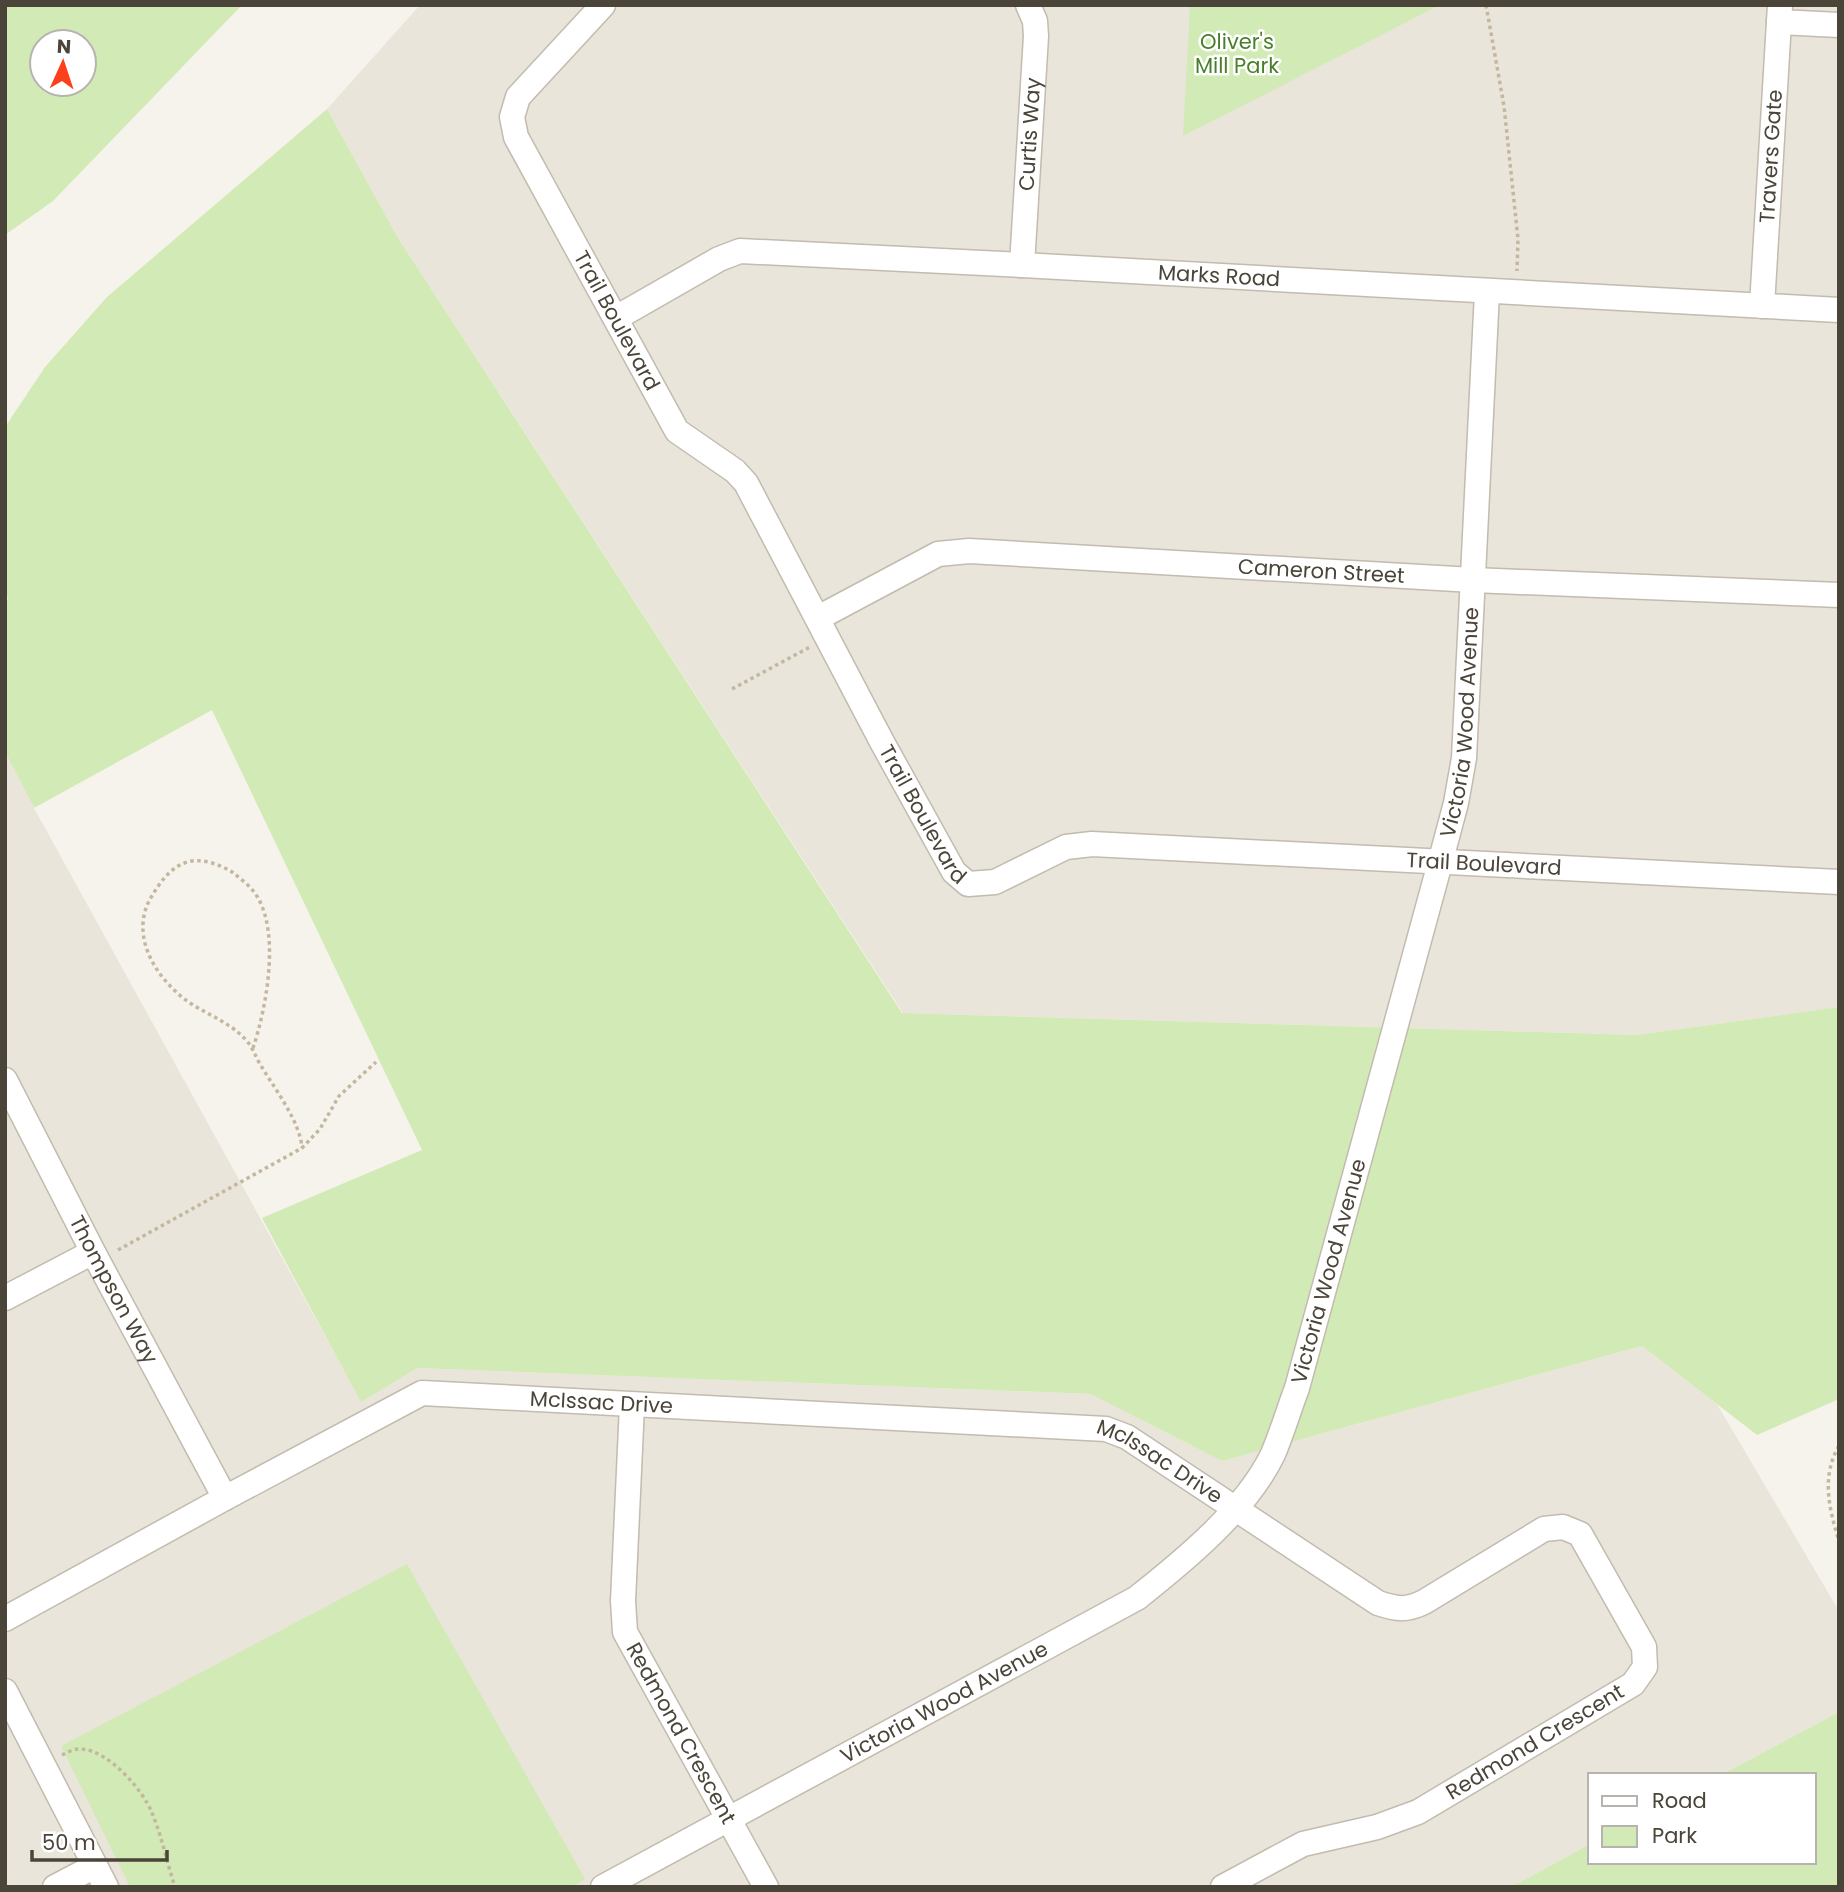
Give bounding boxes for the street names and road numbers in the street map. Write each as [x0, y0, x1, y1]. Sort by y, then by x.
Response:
street label: Curtis Way [1012, 77, 1047, 192]
street label: Travers Gate [1752, 89, 1789, 224]
street label: Trail Boulevard [567, 245, 667, 396]
street label: Marks Road [1157, 258, 1281, 293]
street label: Cameron Street [1237, 551, 1405, 590]
street label: Victoria Wood Avenue [1432, 606, 1485, 841]
street label: Trail Boulevard [872, 739, 973, 890]
street label: Trail Boulevard [1406, 845, 1562, 882]
street label: Victoria Wood Avenue [1284, 1155, 1373, 1387]
street label: Thompson Way [63, 1210, 165, 1369]
street label: McIssac Drive [529, 1384, 674, 1420]
street label: McIssac Drive [1093, 1412, 1229, 1510]
street label: Victoria Wood Avenue [835, 1634, 1053, 1770]
street label: Redmond Crescent [620, 1637, 743, 1829]
street label: Redmond Crescent [1440, 1677, 1629, 1806]

